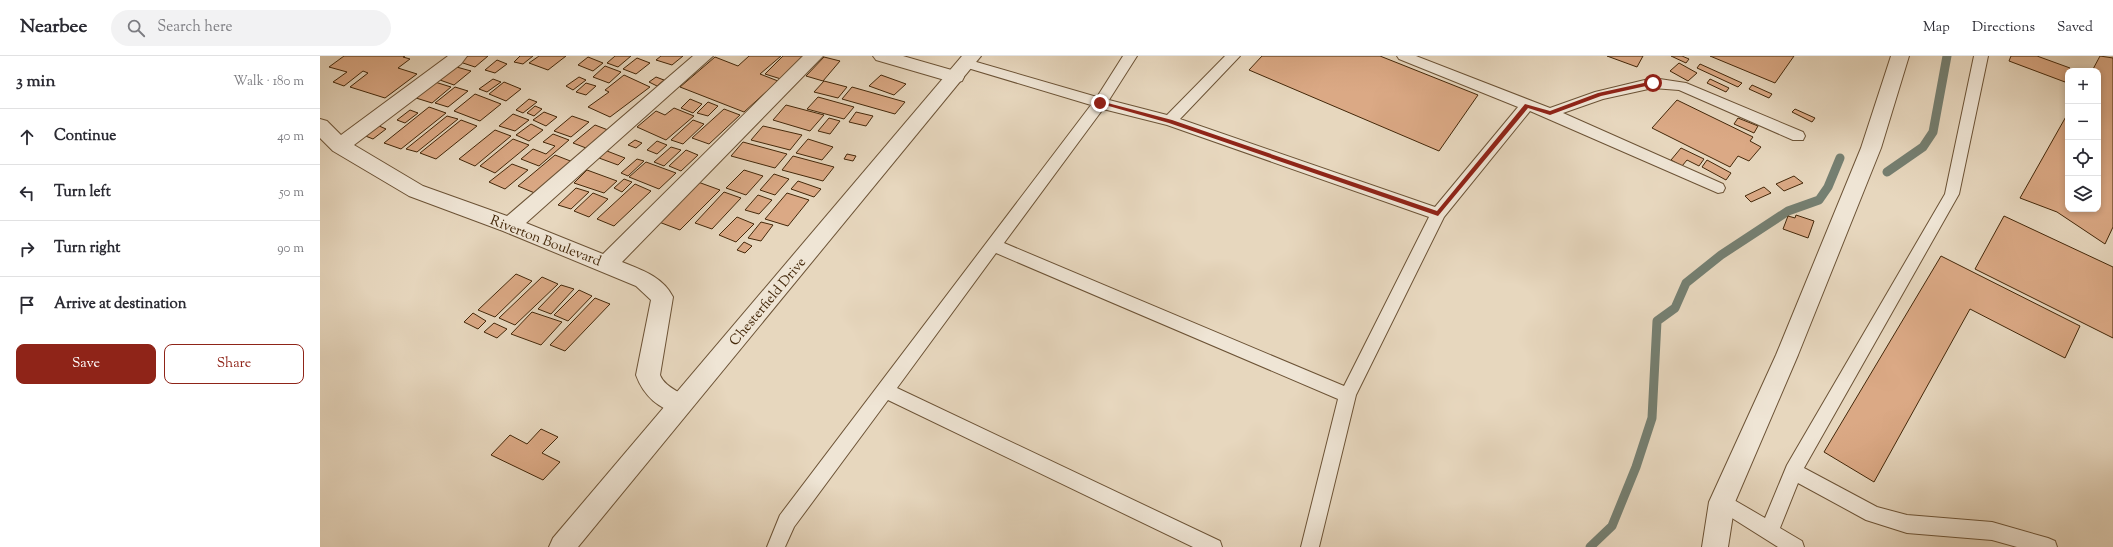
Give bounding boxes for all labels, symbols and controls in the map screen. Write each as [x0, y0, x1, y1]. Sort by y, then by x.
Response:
search box [111, 10, 391, 46]
text: Nearbee [20, 14, 87, 41]
icon: search [125, 17, 147, 39]
text: Search here [157, 17, 233, 38]
text: Map [1923, 18, 1950, 38]
text: Directions [1972, 18, 2035, 38]
text: Saved [2057, 18, 2093, 38]
map controls [2065, 68, 2101, 212]
button: + [2065, 68, 2101, 104]
text: 3 min [16, 70, 55, 94]
text: Walk · 180 m [233, 73, 304, 91]
route start [1644, 74, 1662, 92]
route end [1091, 94, 1109, 112]
button: − [2065, 104, 2101, 140]
icon: ahead [16, 126, 38, 148]
text: Continue [54, 126, 116, 147]
text: 40 m [277, 128, 304, 146]
button: locate [2065, 140, 2101, 176]
button: layers [2065, 176, 2101, 212]
icon: left [16, 182, 38, 204]
text: Turn left [54, 182, 111, 203]
text: 50 m [279, 184, 304, 202]
street label: Riverton Boulevard [487, 211, 604, 272]
icon: right [16, 238, 38, 260]
text: Turn right [54, 238, 120, 259]
text: 90 m [277, 240, 304, 258]
street label: Chesterfield Drive [725, 254, 812, 351]
icon: arrive [16, 294, 38, 316]
text: Arrive at destination [54, 294, 187, 315]
button: Save [16, 344, 156, 384]
button: Share [164, 344, 304, 384]

